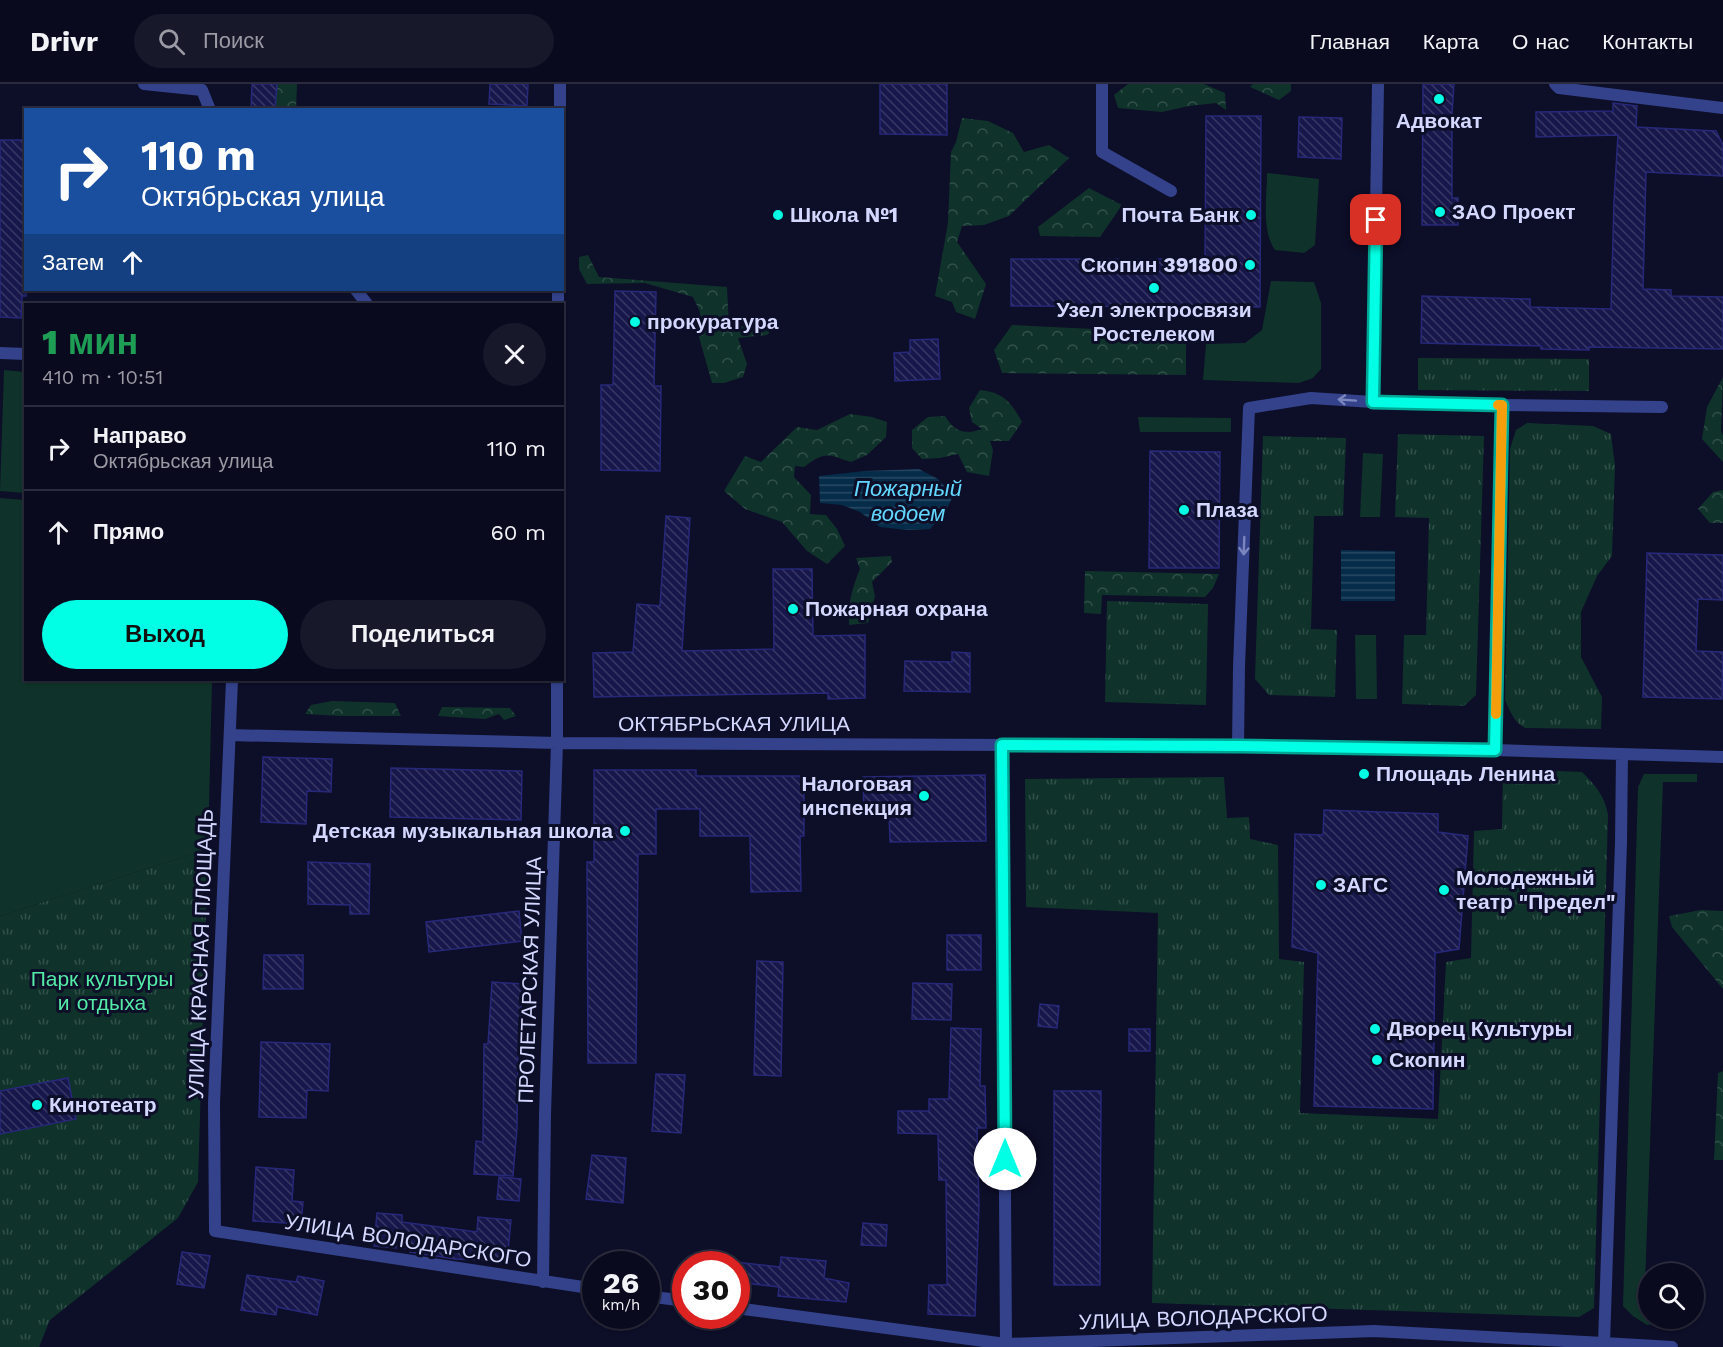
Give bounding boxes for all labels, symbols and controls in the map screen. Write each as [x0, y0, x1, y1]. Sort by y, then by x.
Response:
search box [134, 14, 554, 68]
text: Drivr [30, 25, 98, 58]
icon: search [155, 25, 188, 58]
text: Поиск [203, 28, 264, 53]
text: Главная [1310, 29, 1390, 54]
text: Карта [1423, 29, 1479, 54]
text: О нас [1512, 29, 1569, 54]
text: Контакты [1602, 29, 1693, 54]
marker: Адвокат [1432, 92, 1446, 106]
place label: Адвокат [1396, 108, 1482, 133]
text: 110 m [141, 131, 256, 180]
icon: right [42, 132, 120, 210]
text: Октябрьская улица [141, 181, 385, 213]
pin [1350, 194, 1401, 245]
place label: ЗАО Проект [1452, 199, 1576, 224]
place label: Школа №1 [790, 202, 898, 227]
place label: Почта Банк [1121, 202, 1239, 227]
icon: arrive [1359, 203, 1392, 236]
marker: ЗАО Проект [1433, 205, 1447, 219]
marker: Школа №1 [771, 208, 785, 222]
marker: Почта Банк [1244, 208, 1258, 222]
icon: ahead [116, 246, 149, 279]
text: Затем [42, 250, 104, 275]
place label: Скопин 391800 [1081, 252, 1238, 277]
marker: Скопин 391800 [1243, 258, 1257, 272]
marker: Узел электросвязи Ростелеком [1147, 281, 1161, 295]
place label: Узел электросвязи Ростелеком [1056, 297, 1252, 346]
place label: прокуратура [647, 309, 779, 334]
marker: прокуратура [628, 315, 642, 329]
text: 1 мин [42, 321, 138, 363]
button: close [483, 323, 546, 386]
text: 410 m · 10:51 [42, 365, 163, 389]
one-way arrow [1338, 394, 1358, 405]
text: Направо [93, 423, 187, 448]
icon: right [42, 432, 75, 465]
text: 110 m [487, 436, 546, 461]
text: Октябрьская улица [93, 449, 273, 473]
water label: Пожарный водоем [854, 476, 962, 526]
place label: Плаза [1196, 497, 1259, 522]
marker: Плаза [1177, 503, 1191, 517]
icon: ahead [42, 516, 75, 549]
text: Прямо [93, 519, 164, 544]
text: 60 m [490, 520, 546, 545]
one-way arrow [1238, 535, 1249, 555]
place label: Пожарная охрана [805, 596, 988, 621]
button: Выход [42, 600, 288, 669]
button: Поделиться [300, 600, 546, 669]
marker: Пожарная охрана [786, 602, 800, 616]
street label: ОКТЯБРЬСКАЯ УЛИЦА [618, 711, 850, 736]
place label: Площадь Ленина [1376, 761, 1556, 786]
marker: Площадь Ленина [1357, 767, 1371, 781]
place label: Налоговая инспекция [801, 771, 912, 820]
marker: Налоговая инспекция [917, 789, 931, 803]
street label: УЛИЦА КРАСНАЯ ПЛОЩАДЬ [183, 808, 218, 1100]
place label: Детская музыкальная школа [313, 818, 613, 843]
marker: Детская музыкальная школа [618, 824, 632, 838]
street label: ПРОЛЕТАРСКАЯ УЛИЦА [513, 856, 546, 1104]
place label: Молодежный театр "Предел" [1456, 865, 1616, 914]
place label: ЗАГС [1333, 872, 1388, 897]
marker: ЗАГС [1314, 878, 1328, 892]
marker: Молодежный театр "Предел" [1437, 883, 1451, 897]
park label: Парк культуры и отдыха [31, 966, 173, 1015]
place label: Дворец Культуры [1387, 1016, 1572, 1041]
marker: Дворец Культуры [1368, 1022, 1382, 1036]
place label: Скопин [1389, 1047, 1466, 1072]
marker: Скопин [1370, 1053, 1384, 1067]
place label: Кинотеатр [49, 1092, 156, 1117]
marker: Кинотеатр [30, 1098, 44, 1112]
position arrow [973, 1127, 1037, 1191]
street label: УЛИЦА ВОЛОДАРСКОГО [283, 1209, 533, 1272]
speed limit sign: 30 [672, 1251, 750, 1329]
map controls [1638, 1263, 1704, 1329]
button: search [1638, 1263, 1704, 1329]
text: 26 [603, 1265, 639, 1300]
text: km/h [602, 1296, 640, 1314]
street label: УЛИЦА ВОЛОДАРСКОГО [1078, 1301, 1328, 1334]

